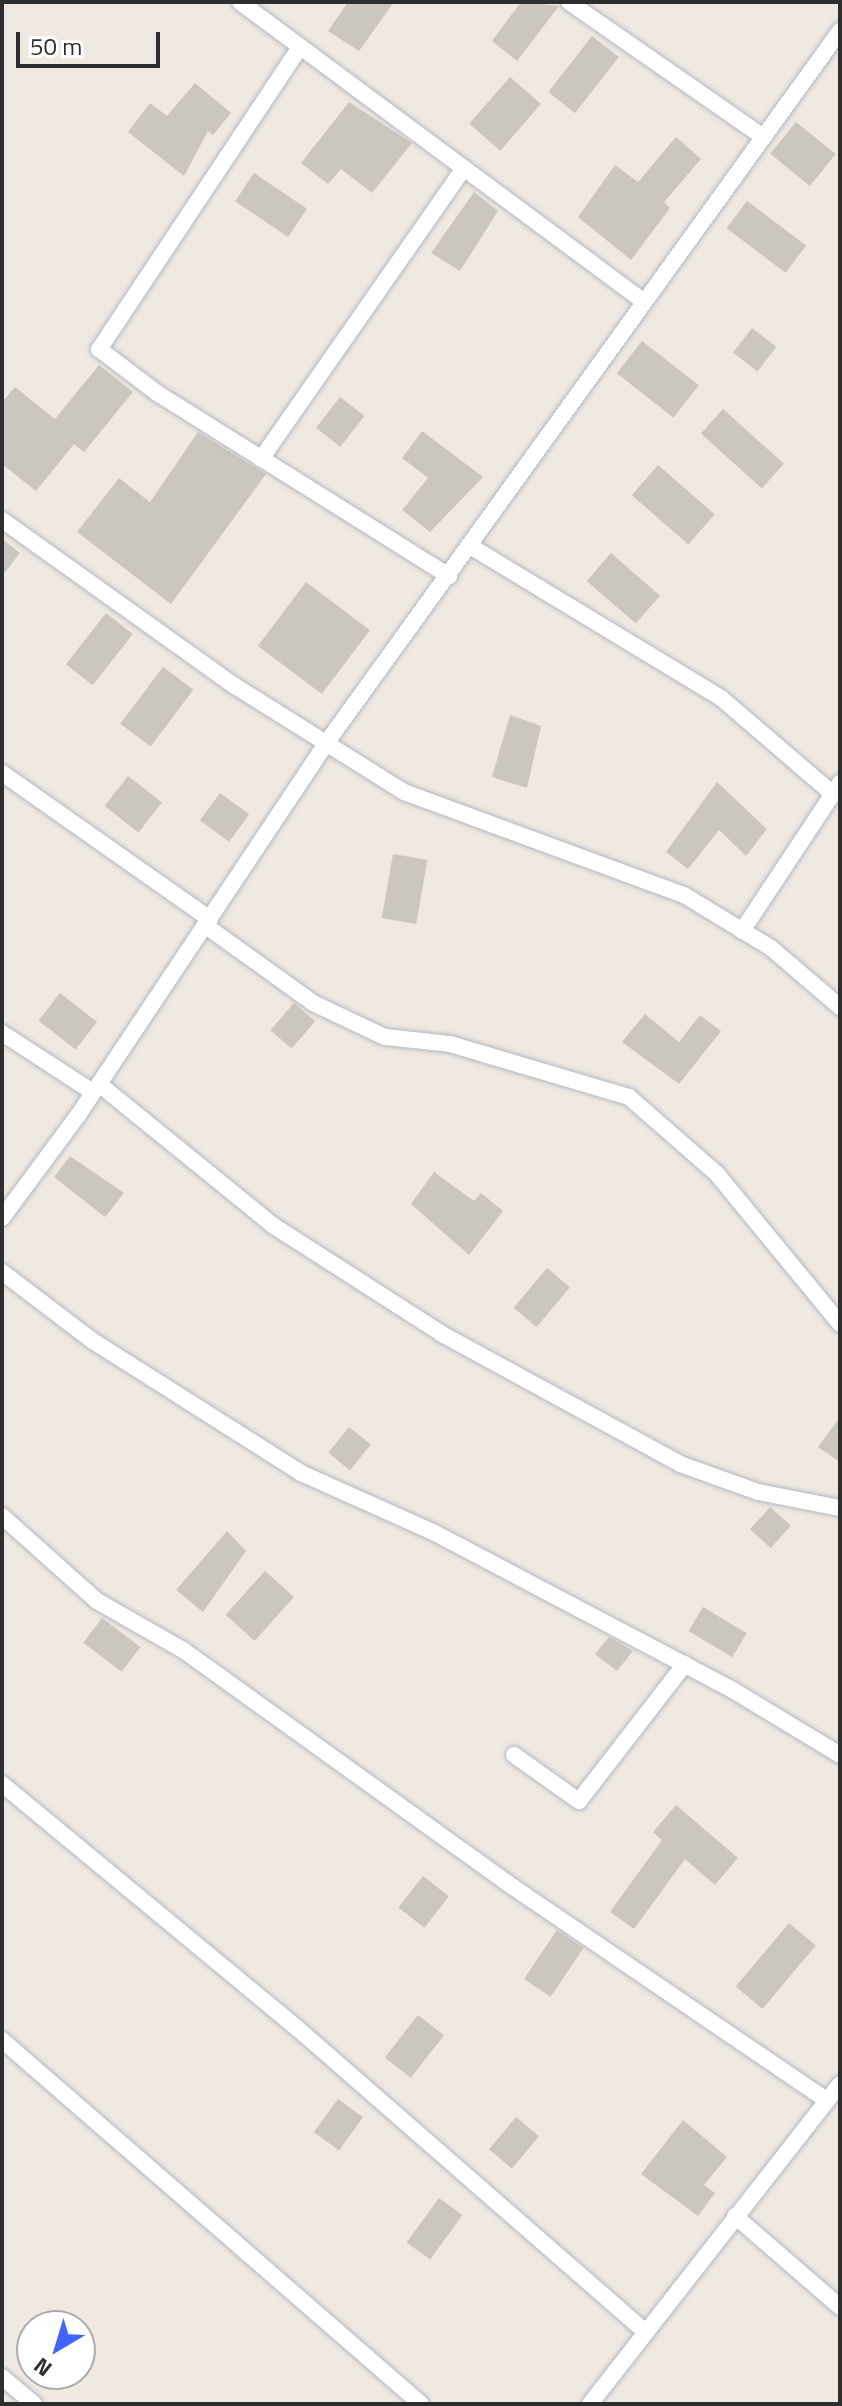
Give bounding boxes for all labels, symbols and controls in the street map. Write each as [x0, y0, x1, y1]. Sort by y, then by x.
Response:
scale bar [20, 16, 164, 66]
text: 50 m [30, 28, 82, 64]
north arrow [16, 2310, 96, 2390]
text: N [26, 2349, 59, 2385]

